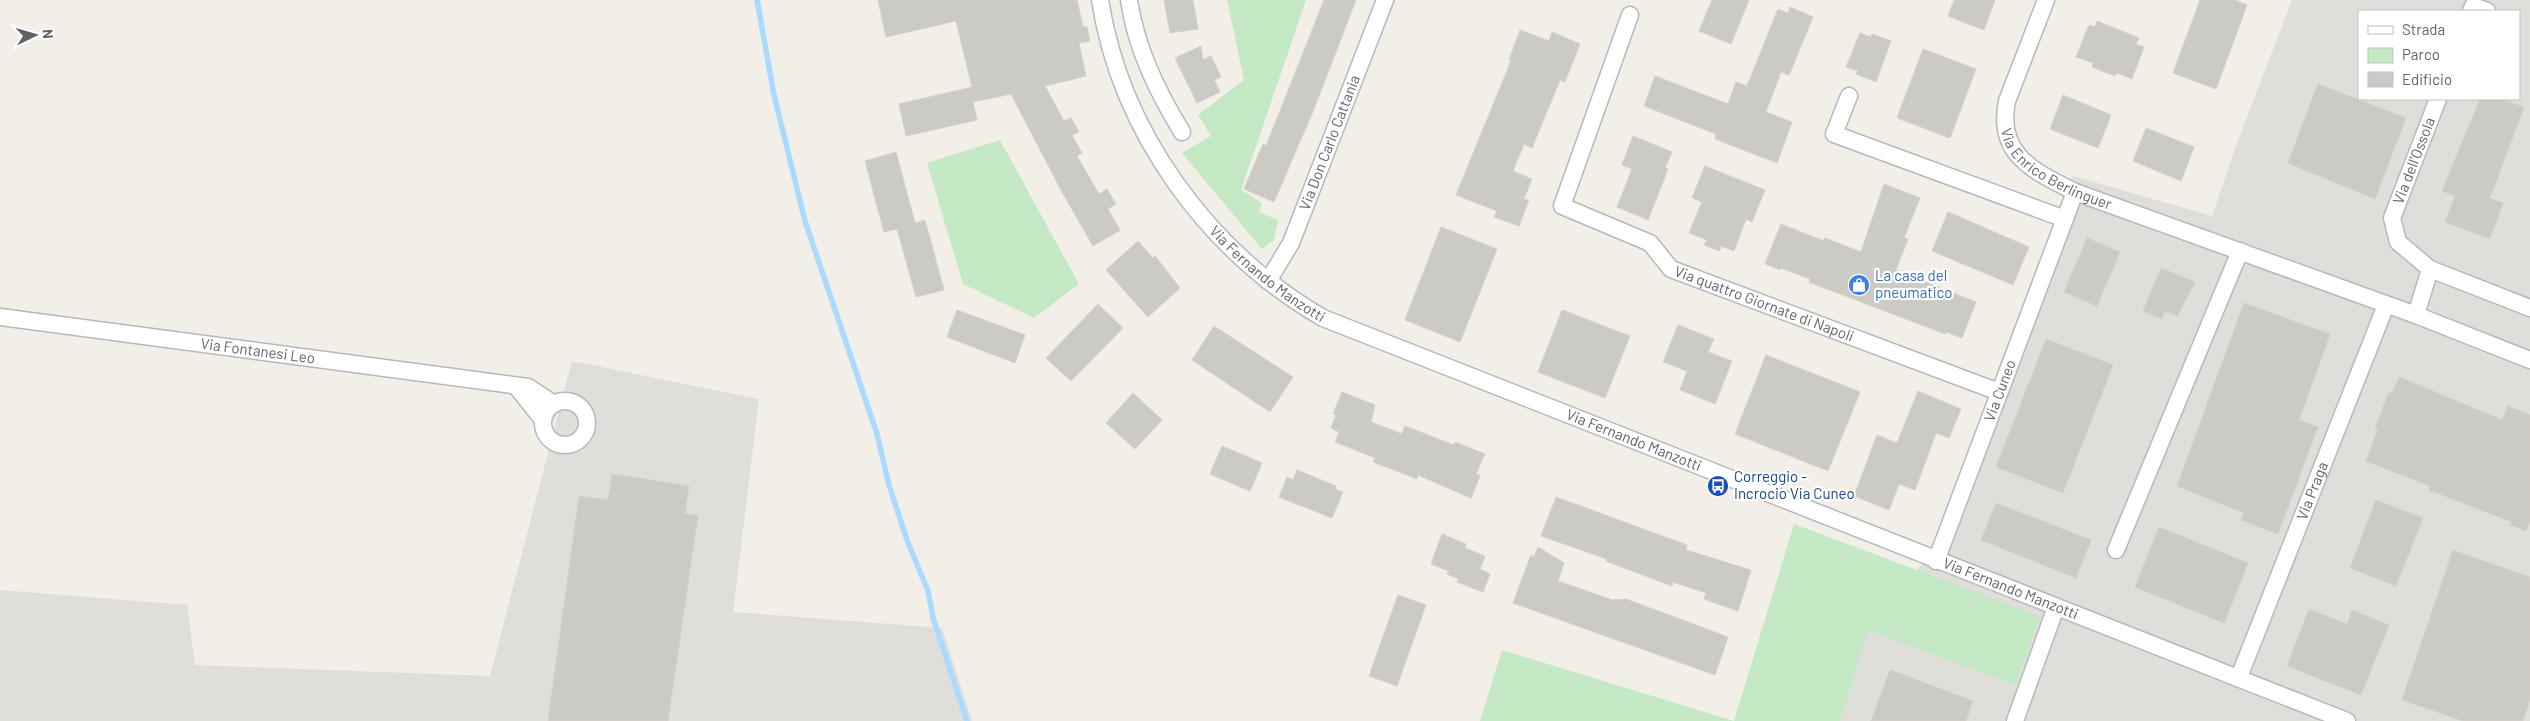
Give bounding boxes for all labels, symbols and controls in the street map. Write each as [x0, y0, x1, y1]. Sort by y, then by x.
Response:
north arrow [10, 10, 60, 60]
legend [2358, 10, 2520, 100]
text: Strada [2402, 20, 2445, 38]
text: N [40, 28, 57, 39]
text: Parco [2402, 45, 2440, 63]
text: Edificio [2402, 70, 2452, 88]
street label: Via Don Carlo Cattania [1295, 72, 1363, 213]
street label: Via dell'Ossola [2388, 115, 2438, 206]
street label: Via Enrico Berlinguer [1998, 126, 2115, 213]
street label: Via Fernando Manzotti [1206, 222, 1329, 325]
street label: Via quattro Giornate di Napoli [1672, 261, 1857, 345]
place label: La casa del pneumatico [1875, 266, 1953, 301]
shop icon: La casa del pneumatico [1847, 273, 1871, 297]
street label: Via Fontanesi Leo [200, 334, 316, 367]
street label: Via Cuneo [1979, 357, 2019, 424]
street label: Via Fernando Manzotti [1564, 405, 1704, 474]
street label: Via Praga [2292, 459, 2331, 522]
place label: Correggio - Incrocio Via Cuneo [1734, 467, 1855, 502]
bus stop icon: Correggio - Incrocio Via Cuneo [1706, 474, 1730, 498]
street label: Via Fernando Manzotti [1941, 553, 2081, 622]

